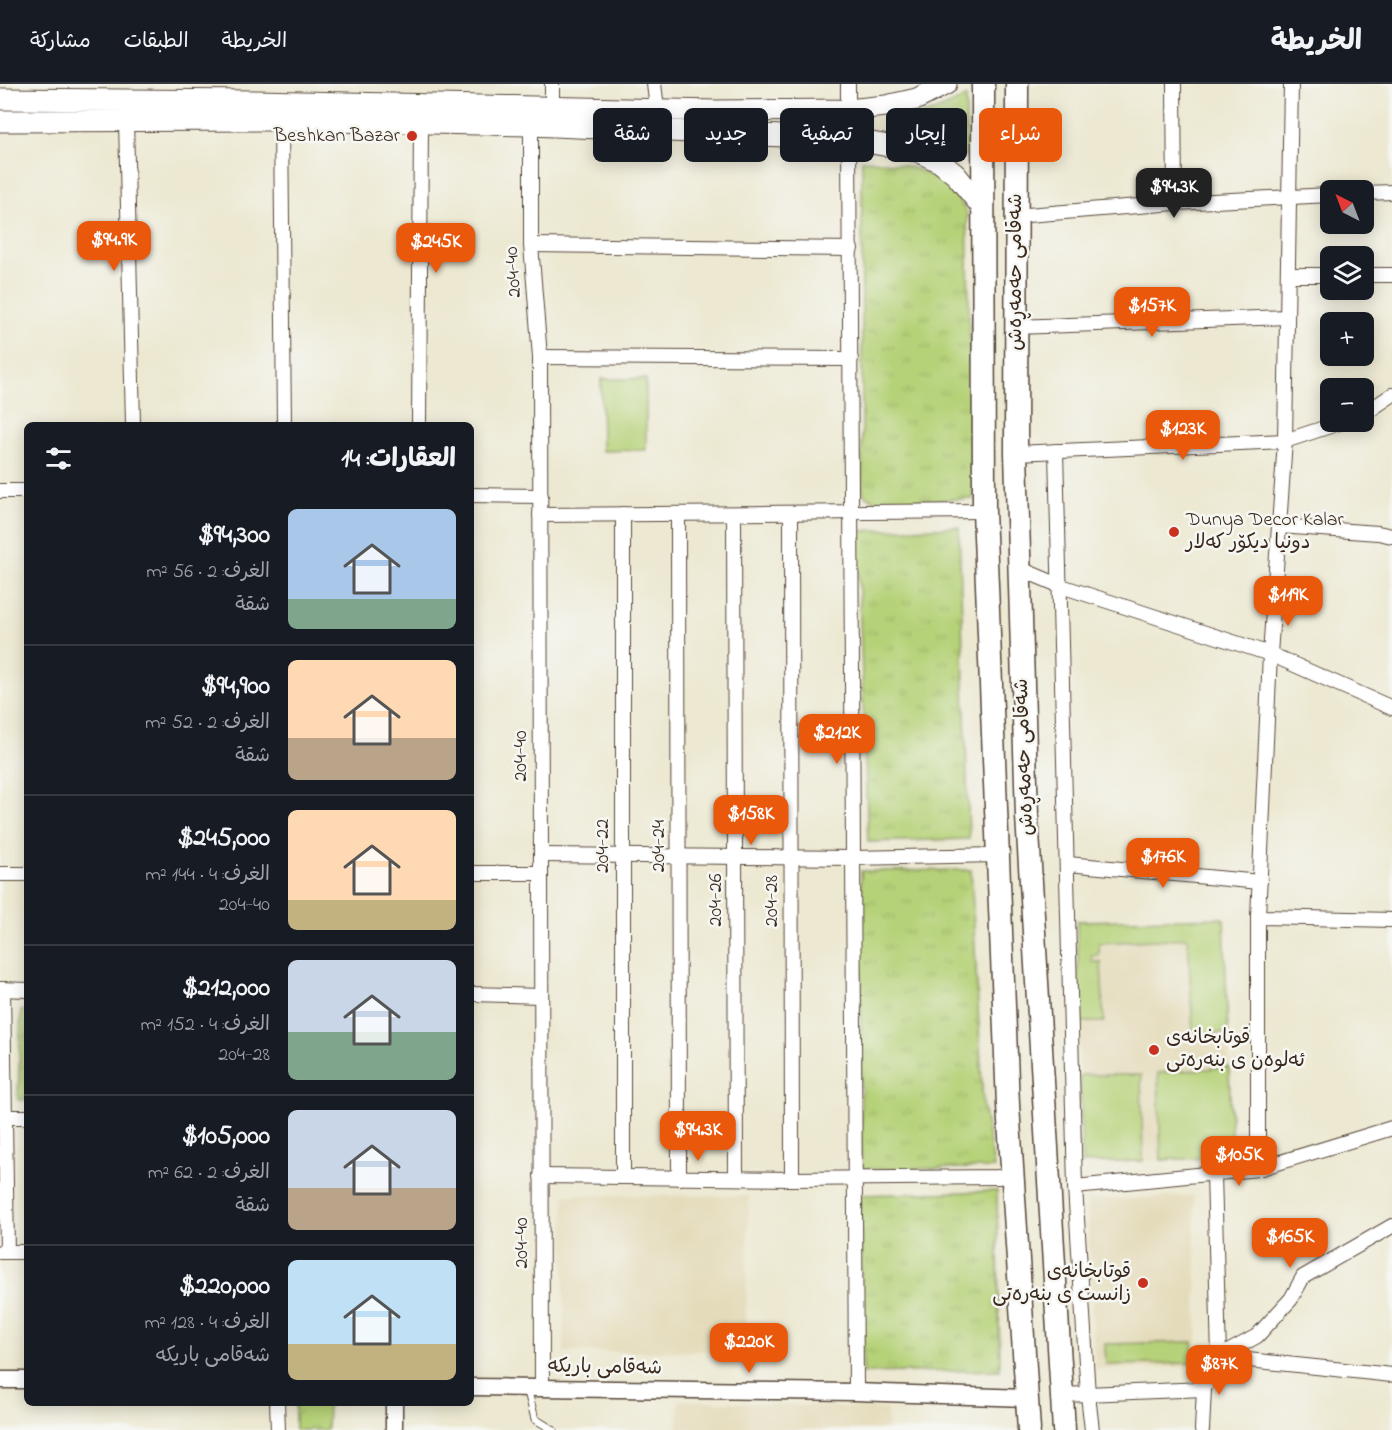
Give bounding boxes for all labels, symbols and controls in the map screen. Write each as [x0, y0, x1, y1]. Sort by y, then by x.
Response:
text: الخريطة [1271, 22, 1362, 63]
text: مشاركة [30, 27, 91, 57]
text: الطبقات [124, 27, 189, 57]
text: الخريطة [222, 27, 287, 57]
chip: شقة [593, 108, 672, 162]
chip: جديد [684, 108, 768, 162]
chip: تصفية [780, 108, 874, 162]
chip: إيجار [886, 108, 967, 162]
chip: شراء [979, 108, 1062, 162]
place label: Beshkan Bazar [273, 122, 401, 151]
marker: Beshkan Bazar [405, 129, 419, 143]
pin: $94.3K [1125, 168, 1223, 219]
text: $94.3K [1150, 173, 1198, 202]
north arrow [1320, 180, 1374, 234]
map controls [1320, 180, 1374, 432]
street label: شەقامی حەمەڕەش [1002, 193, 1031, 351]
pin: $94.9K [65, 221, 163, 272]
pin: $245K [394, 223, 478, 274]
text: $94.9K [91, 226, 137, 255]
text: $245K [410, 228, 462, 257]
street label: 204-40 [498, 245, 530, 299]
button: layers [1320, 246, 1374, 300]
pin: $157K [1110, 287, 1194, 338]
text: $157K [1128, 292, 1176, 321]
button: + [1320, 312, 1374, 366]
button: − [1320, 378, 1374, 432]
pin: $123K [1141, 410, 1225, 461]
text: $123K [1160, 415, 1206, 444]
text: العقارات: 14 [341, 441, 456, 479]
icon: filters [42, 442, 75, 475]
place label: Dunya Decor Kalar دونیا دیکۆر کەلار [1184, 506, 1345, 558]
text: $94,300 [198, 517, 270, 555]
marker: Dunya Decor Kalar دونیا دیکۆر کەلار [1167, 525, 1181, 539]
icon: home [336, 533, 408, 605]
text: الغرف: 2 · 56 m² [146, 558, 270, 587]
pin: $119K [1246, 576, 1330, 627]
text: $119K [1268, 581, 1308, 610]
text: شقة [235, 591, 270, 620]
text: $94,900 [201, 668, 270, 706]
street label: شەقامی حەمەڕەش [1008, 678, 1042, 836]
icon: home [336, 684, 408, 756]
text: الغرف: 2 · 52 m² [145, 709, 270, 738]
pin: $212K [795, 714, 879, 765]
text: $212K [813, 719, 861, 748]
street label: 204-40 [507, 730, 536, 782]
text: شقة [235, 742, 270, 771]
pin: $158K [709, 795, 793, 846]
text: $158K [727, 800, 775, 829]
street label: 204-22 [589, 819, 618, 873]
text: $245,000 [178, 820, 270, 858]
street label: 204-24 [645, 820, 674, 872]
icon: home [336, 834, 408, 906]
pin: $176K [1121, 838, 1205, 889]
text: $176K [1140, 843, 1186, 872]
text: الغرف: 4 · 144 m² [145, 861, 270, 890]
street label: 204-26 [702, 873, 731, 927]
street label: 204-28 [758, 875, 787, 927]
text: 204-40 [219, 891, 270, 920]
text: $212,000 [182, 970, 270, 1008]
icon: home [336, 984, 408, 1056]
text: الغرف: 4 · 152 m² [140, 1011, 270, 1040]
place label: قوتابخانەی ئەلوەن ی بنەرەتی [1166, 1024, 1305, 1076]
text: 204-28 [218, 1041, 270, 1070]
marker: قوتابخانەی ئەلوەن ی بنەرەتی [1147, 1043, 1161, 1057]
pin: $94.3K [649, 1111, 747, 1162]
text: $94.3K [674, 1116, 722, 1145]
text: $105,000 [182, 1118, 270, 1156]
icon: home [336, 1134, 408, 1206]
pin: $105K [1197, 1136, 1281, 1187]
text: $105K [1215, 1141, 1263, 1170]
text: الغرف: 2 · 62 m² [148, 1159, 270, 1188]
text: شقة [235, 1192, 270, 1221]
street label: 204-40 [508, 1217, 537, 1269]
pin: $165K [1248, 1218, 1332, 1269]
text: $165K [1266, 1223, 1314, 1252]
place label: قوتابخانەی زانست ی بنەرەتی [992, 1258, 1131, 1310]
text: $220,000 [179, 1268, 270, 1306]
marker: قوتابخانەی زانست ی بنەرەتی [1136, 1276, 1150, 1290]
icon: home [336, 1284, 408, 1356]
text: الغرف: 4 · 128 m² [144, 1309, 270, 1338]
pin: $220K [707, 1323, 791, 1374]
text: $220K [724, 1328, 774, 1357]
text: شەقامی باریکە [156, 1342, 270, 1371]
pin: $87K [1183, 1345, 1255, 1396]
text: $87K [1200, 1350, 1238, 1379]
street label: شەقامی باریکە [548, 1353, 662, 1383]

